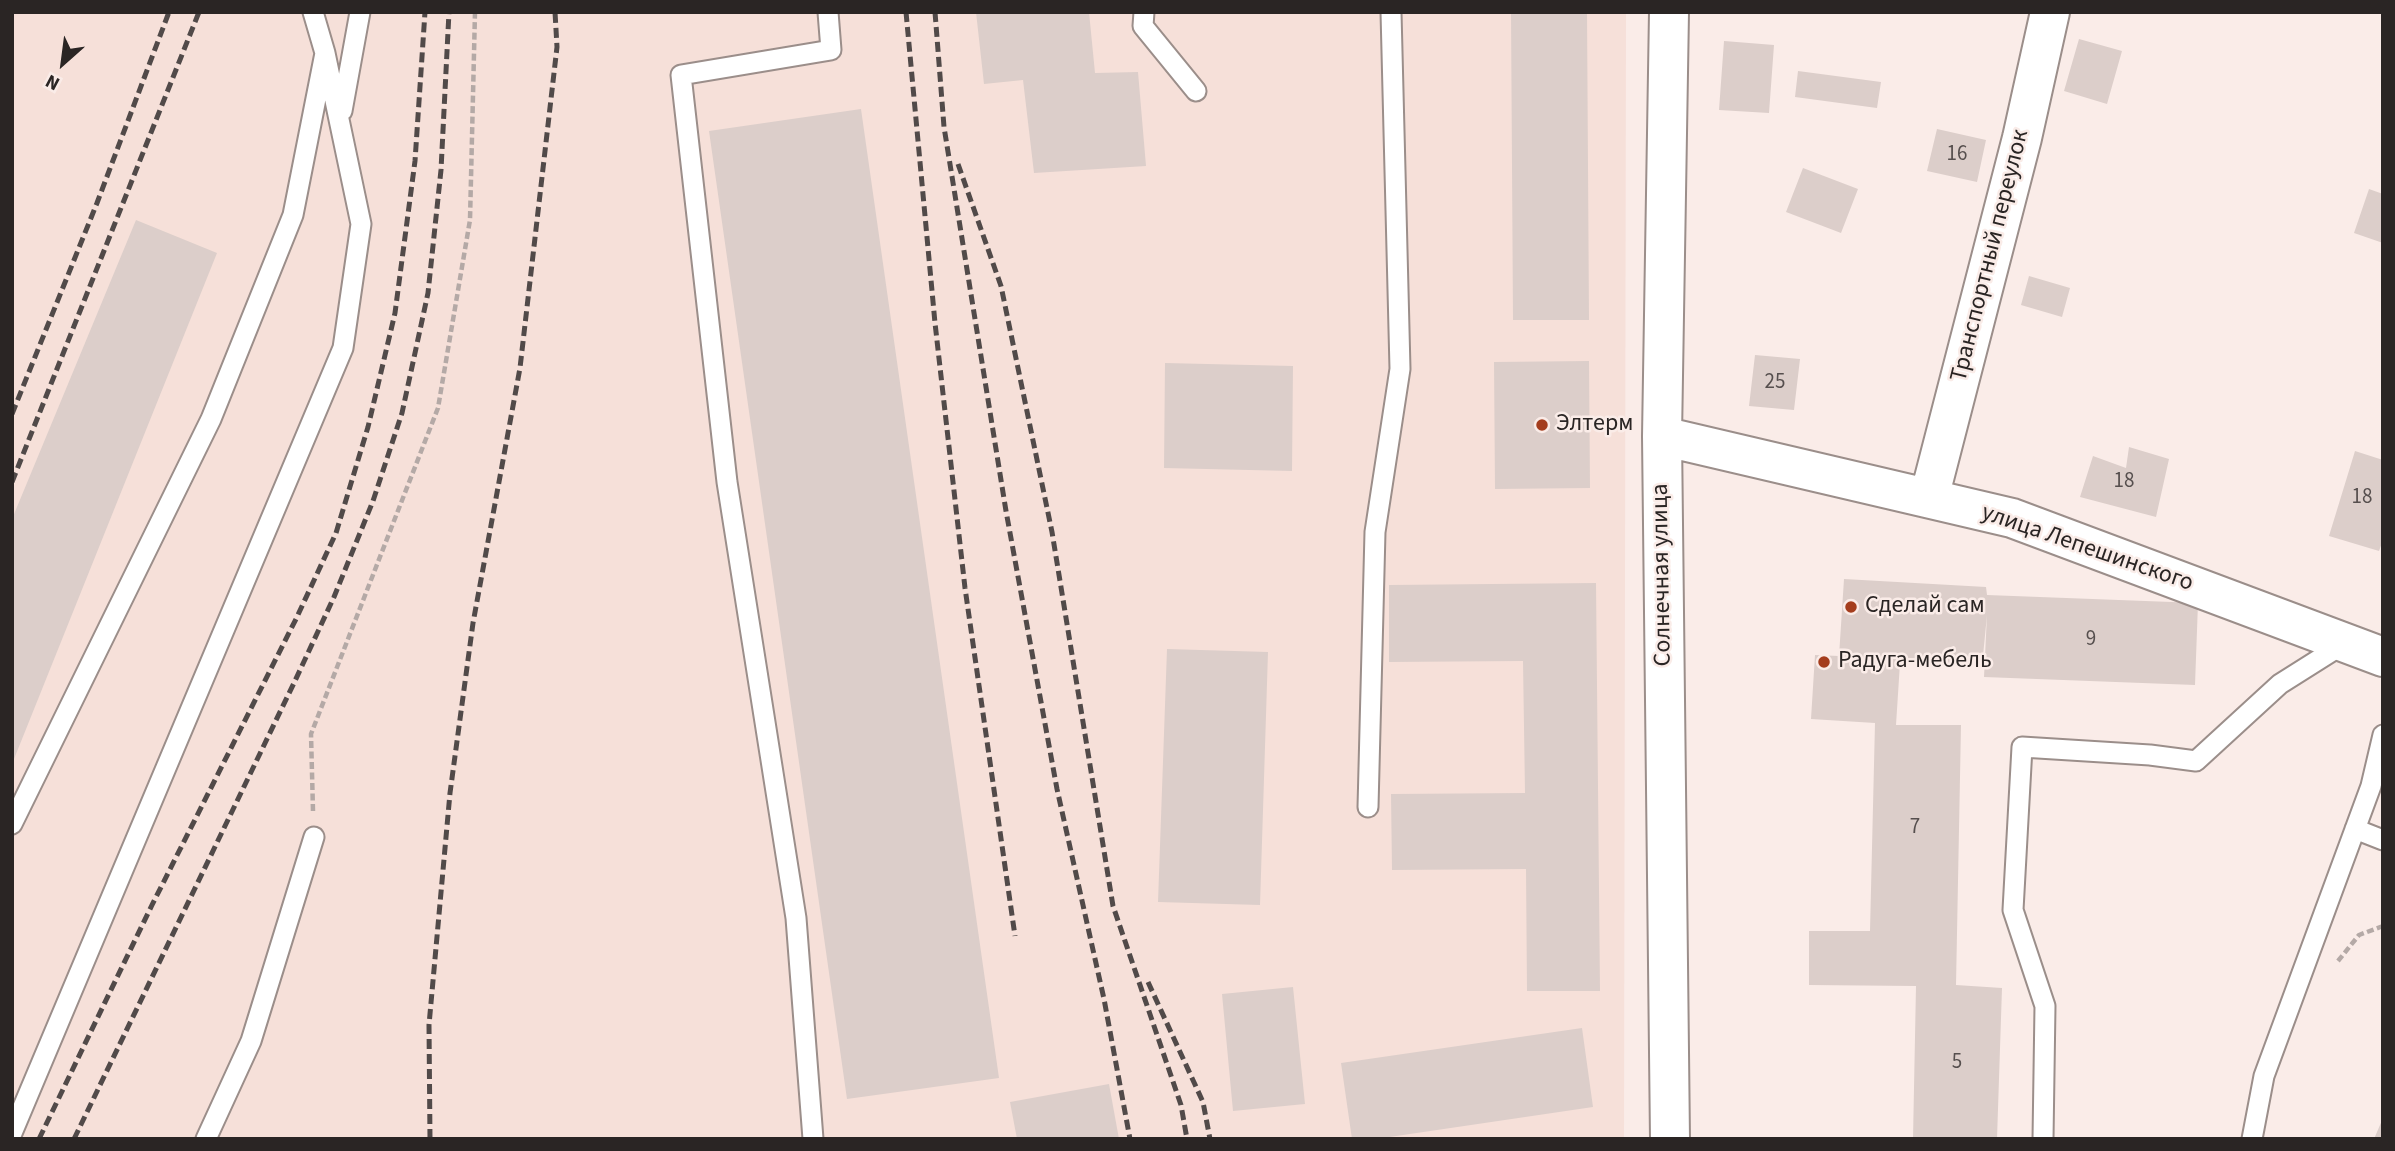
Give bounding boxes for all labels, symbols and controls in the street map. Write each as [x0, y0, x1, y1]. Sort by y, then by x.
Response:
north arrow [28, 28, 98, 98]
text: N [41, 67, 65, 97]
street label: Транспортный переулок [1946, 127, 2036, 385]
house number: 16 [1947, 142, 1967, 168]
house number: 25 [1765, 370, 1785, 396]
place label: Элтерм [1556, 411, 1633, 439]
marker: Элтерм [1534, 417, 1550, 433]
house number: 18 [2114, 469, 2134, 495]
street label: Солнечная улица [1647, 483, 1679, 667]
house number: 18 [2352, 485, 2372, 511]
street label: улица Лепешинского [1977, 499, 2197, 599]
place label: Сделай сам [1865, 593, 1985, 621]
marker: Сделай сам [1843, 599, 1859, 615]
house number: 9 [2086, 627, 2096, 653]
place label: Радуга-мебель [1838, 648, 1992, 676]
marker: Радуга-мебель [1816, 654, 1832, 670]
house number: 7 [1910, 815, 1920, 841]
house number: 5 [1952, 1050, 1962, 1076]

